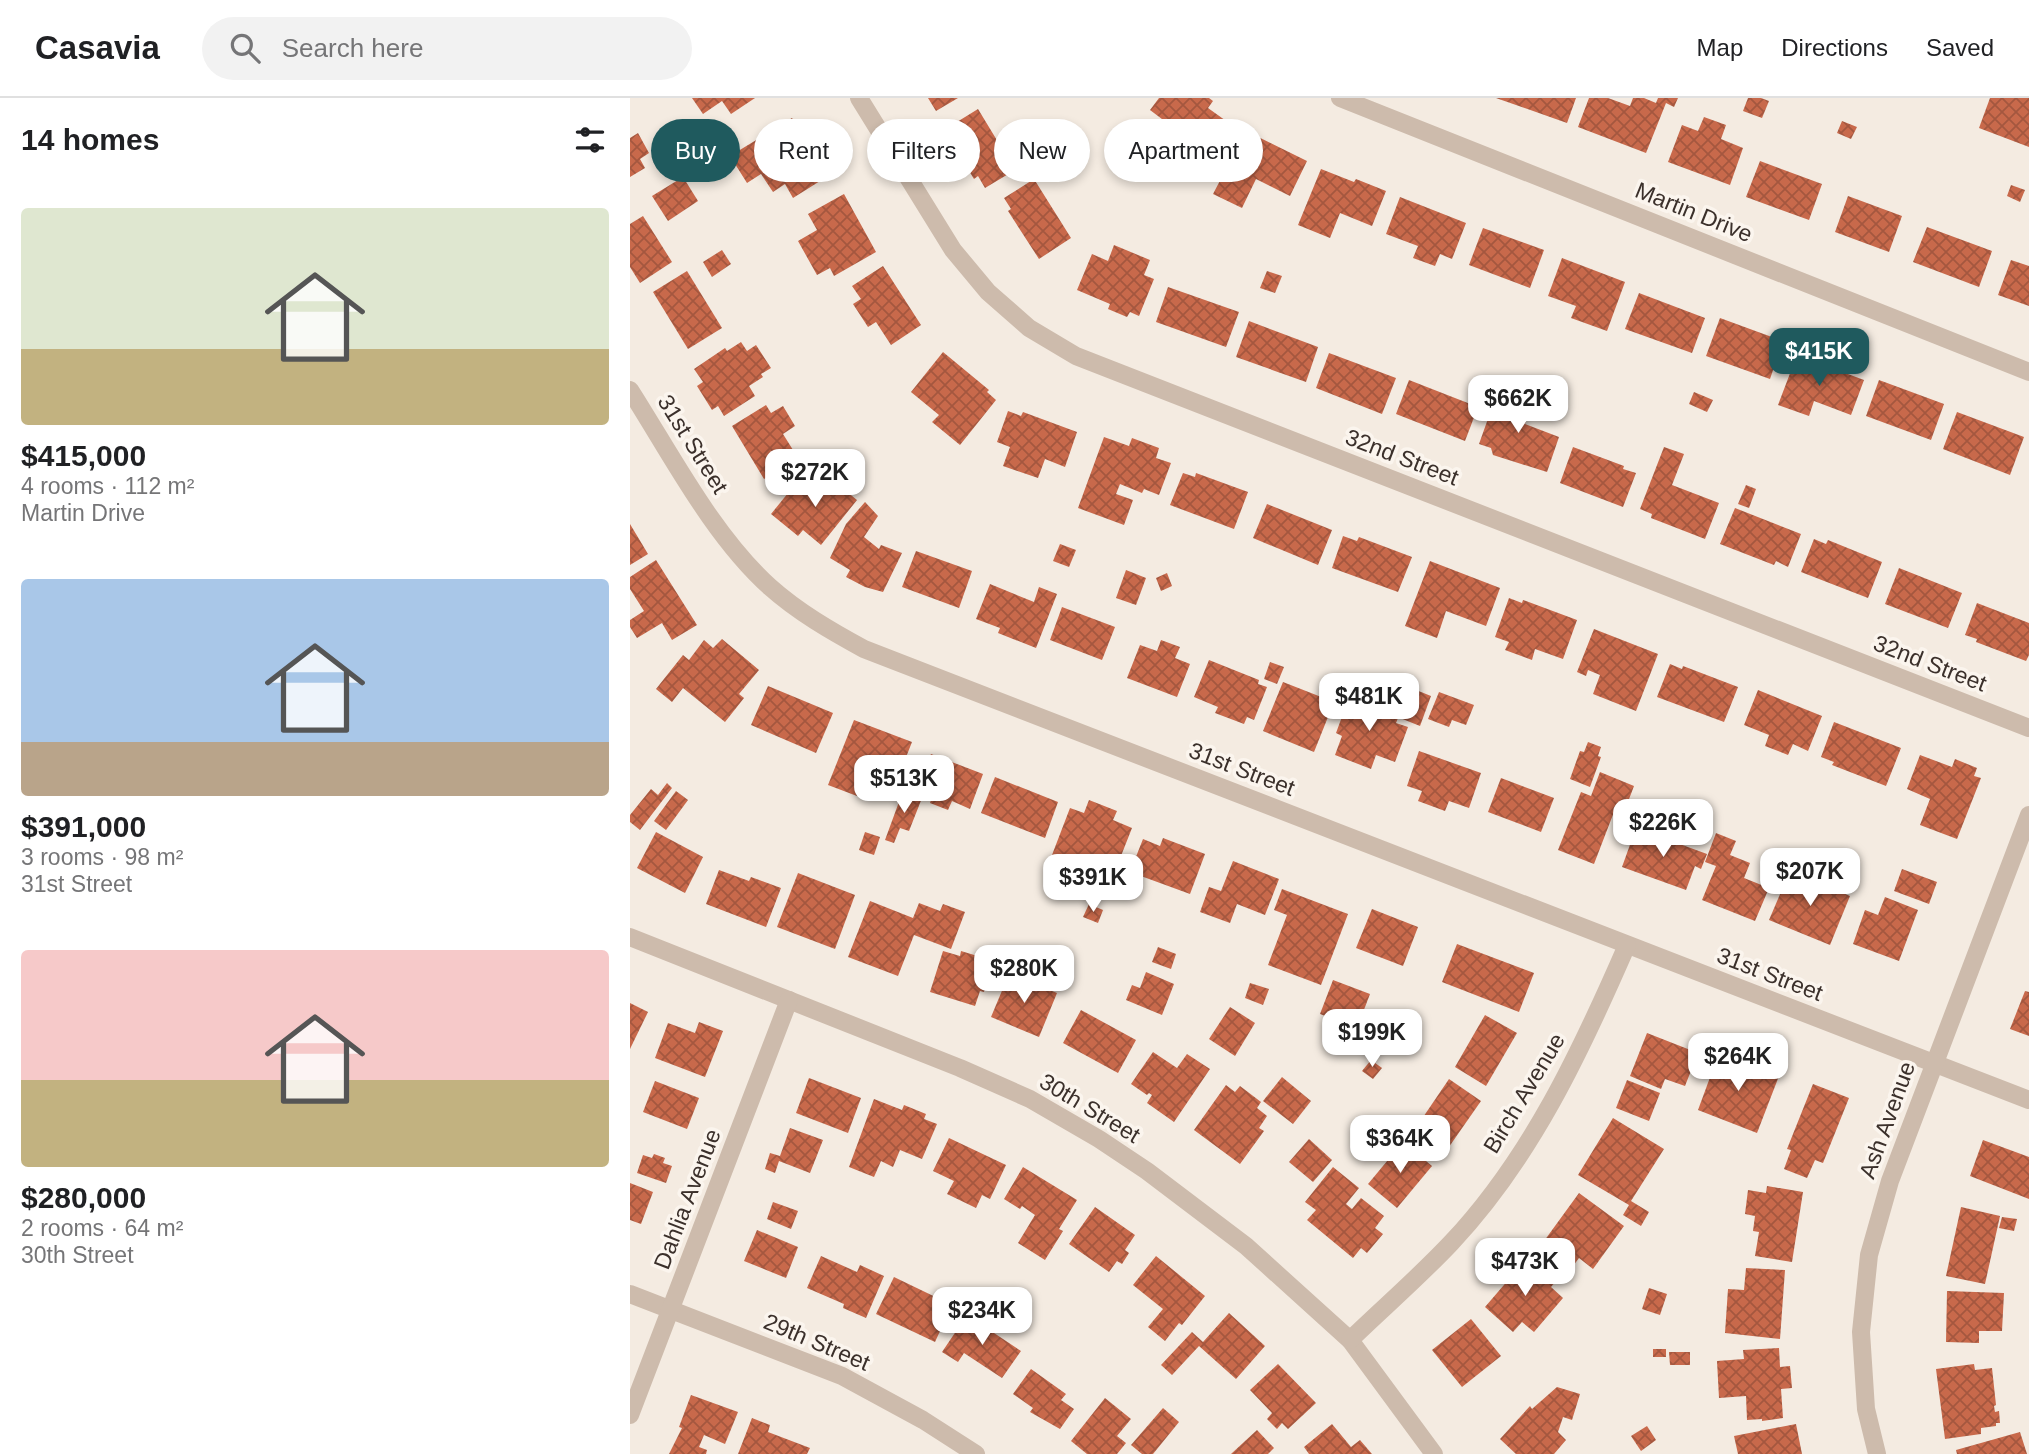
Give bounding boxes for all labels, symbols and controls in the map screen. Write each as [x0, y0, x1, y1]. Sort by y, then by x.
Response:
search box [202, 17, 692, 80]
text: Casavia [35, 29, 160, 66]
icon: search [226, 29, 264, 67]
text: Search here [282, 33, 423, 63]
text: Map [1697, 34, 1743, 61]
text: Directions [1781, 34, 1888, 61]
text: Saved [1926, 34, 1994, 61]
chip: Buy [651, 119, 740, 182]
chip: Rent [754, 119, 853, 182]
chip: Filters [867, 119, 980, 182]
chip: New [994, 119, 1090, 182]
chip: Apartment [1104, 119, 1263, 182]
icon: filters [571, 121, 609, 159]
text: 14 homes [21, 123, 159, 156]
street label: Martin Drive [1632, 177, 1756, 247]
icon: home [252, 254, 378, 380]
pin: $415K [1770, 328, 1868, 388]
text: $415K [1785, 338, 1853, 364]
pin: $662K [1469, 376, 1567, 435]
text: $662K [1484, 385, 1552, 411]
street label: 31st Street [653, 390, 734, 499]
street label: 32nd Street [1342, 424, 1463, 491]
text: $415,000 [21, 439, 146, 472]
pin: $272K [766, 450, 864, 509]
text: $272K [781, 459, 849, 485]
text: 4 rooms · 112 m² [21, 473, 194, 499]
text: Martin Drive [21, 500, 145, 526]
icon: home [252, 625, 378, 751]
street label: 32nd Street [1870, 630, 1991, 697]
pin: $481K [1320, 674, 1418, 733]
text: $481K [1335, 683, 1403, 709]
street label: 31st Street [1185, 737, 1299, 801]
pin: $513K [855, 756, 953, 815]
text: $513K [870, 765, 938, 791]
pin: $226K [1614, 800, 1712, 859]
text: $226K [1629, 809, 1697, 835]
text: $391,000 [21, 810, 146, 843]
text: 3 rooms · 98 m² [21, 844, 183, 870]
pin: $207K [1761, 848, 1859, 908]
pin: $391K [1044, 854, 1142, 914]
text: $207K [1776, 858, 1844, 884]
text: $391K [1059, 864, 1127, 890]
text: 31st Street [21, 871, 132, 897]
street label: 31st Street [1713, 942, 1827, 1006]
pin: $280K [975, 946, 1073, 1005]
text: $280K [990, 955, 1058, 981]
icon: home [252, 996, 378, 1122]
pin: $199K [1323, 1010, 1421, 1069]
text: $199K [1338, 1019, 1406, 1045]
street label: Birch Avenue [1478, 1028, 1570, 1158]
pin: $264K [1689, 1034, 1787, 1093]
text: $264K [1704, 1043, 1772, 1069]
street label: Ash Avenue [1854, 1058, 1920, 1182]
street label: 30th Street [1035, 1068, 1145, 1148]
pin: $364K [1351, 1116, 1449, 1175]
street label: Dahlia Avenue [648, 1125, 726, 1273]
text: $364K [1366, 1125, 1434, 1151]
text: $280,000 [21, 1181, 146, 1214]
text: 2 rooms · 64 m² [21, 1215, 183, 1241]
pin: $473K [1476, 1238, 1574, 1298]
text: 30th Street [21, 1242, 134, 1268]
text: $473K [1491, 1248, 1559, 1274]
pin: $234K [933, 1288, 1031, 1347]
text: $234K [948, 1297, 1016, 1323]
street label: 29th Street [760, 1308, 874, 1376]

